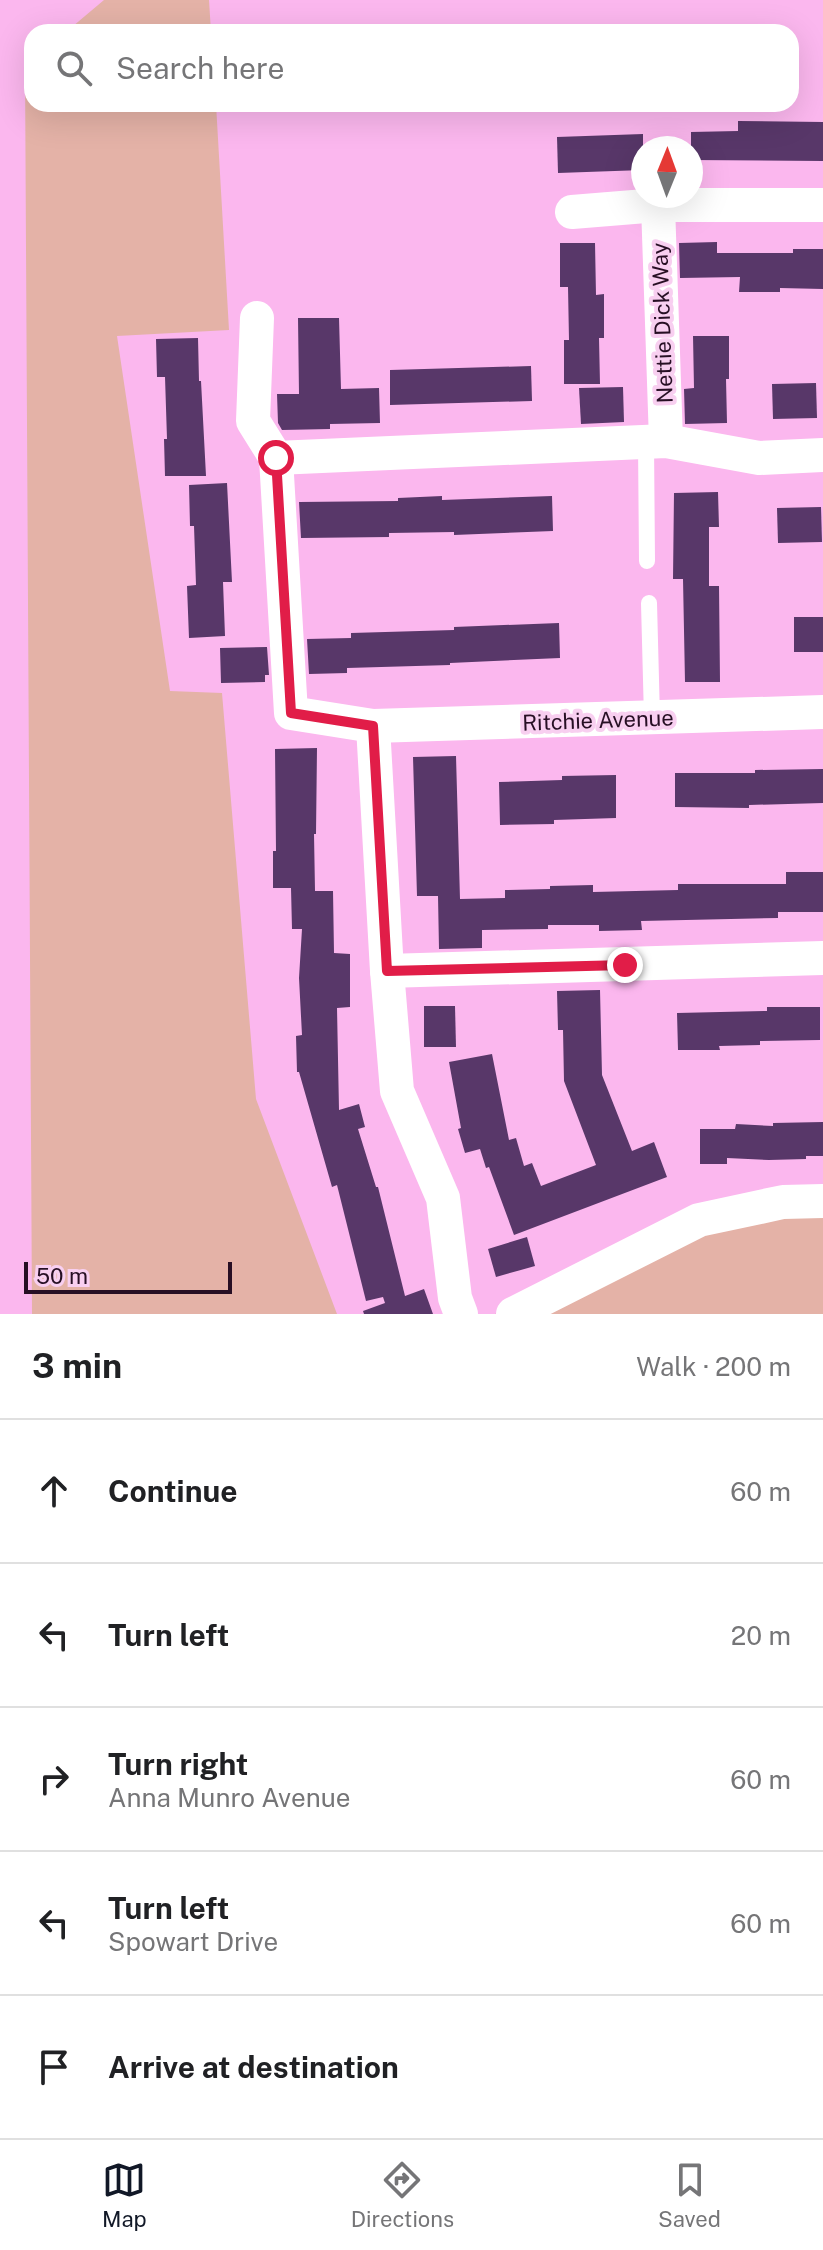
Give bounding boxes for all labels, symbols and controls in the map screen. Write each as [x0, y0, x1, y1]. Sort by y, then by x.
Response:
search box [24, 24, 799, 112]
icon: search [52, 46, 96, 90]
text: Search here [116, 50, 284, 86]
north arrow [631, 136, 703, 208]
street label: Nettie Dick Way [646, 242, 678, 404]
route start [258, 440, 294, 476]
street label: Ritchie Avenue [522, 704, 674, 736]
route end [607, 947, 643, 983]
scale bar [24, 1258, 232, 1294]
text: 50 m [36, 1263, 88, 1289]
text: 3 min [32, 1346, 122, 1386]
text: Walk · 200 m [636, 1351, 791, 1382]
icon: ahead [32, 1469, 76, 1513]
text: Continue [108, 1473, 238, 1509]
text: 60 m [730, 1476, 791, 1507]
icon: left [32, 1613, 76, 1657]
text: Turn left [108, 1617, 229, 1653]
text: 20 m [731, 1620, 791, 1651]
text: Turn right [108, 1746, 248, 1782]
icon: right [32, 1757, 76, 1801]
text: 60 m [730, 1764, 791, 1795]
text: Anna Munro Avenue [108, 1782, 351, 1813]
text: Turn left [108, 1890, 229, 1926]
icon: left [32, 1901, 76, 1945]
text: 60 m [730, 1908, 791, 1939]
text: Spowart Drive [108, 1926, 278, 1957]
icon: arrive [32, 2045, 76, 2089]
text: Arrive at destination [108, 2049, 399, 2085]
tab: Map [102, 2158, 147, 2232]
tab: Directions [351, 2158, 454, 2232]
tab: Saved [658, 2158, 721, 2232]

